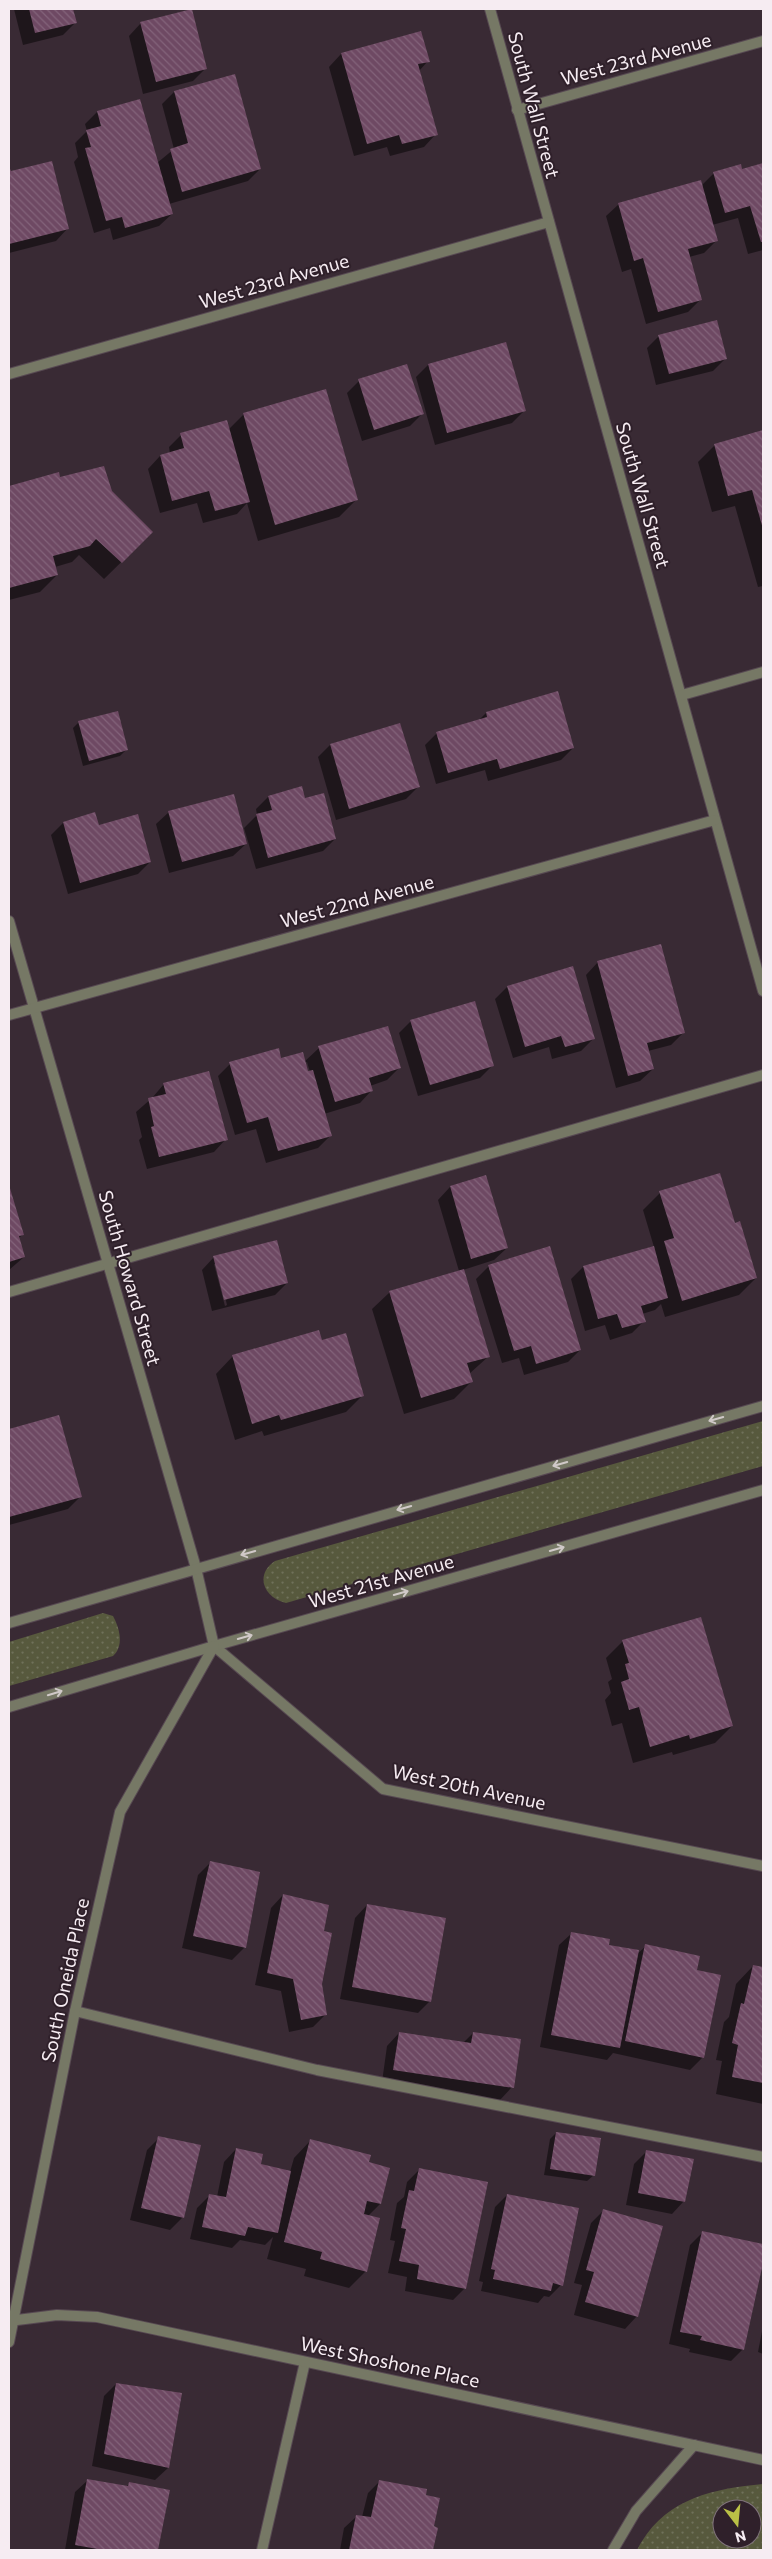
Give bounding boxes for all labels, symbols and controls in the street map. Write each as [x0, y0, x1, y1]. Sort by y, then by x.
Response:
street label: West 23rd Avenue [558, 27, 714, 90]
street label: South Wall Street [504, 29, 565, 181]
street label: West 23rd Avenue [196, 248, 351, 313]
street label: South Wall Street [612, 419, 675, 571]
street label: West 22nd Avenue [278, 869, 436, 932]
street label: South Howard Street [94, 1188, 167, 1368]
one-way arrow [709, 1415, 725, 1425]
one-way arrow [553, 1459, 569, 1469]
one-way arrow [396, 1504, 412, 1514]
one-way arrow [549, 1543, 565, 1553]
one-way arrow [240, 1549, 256, 1559]
street label: West 21st Avenue [306, 1549, 456, 1612]
one-way arrow [393, 1588, 409, 1598]
one-way arrow [236, 1632, 252, 1642]
one-way arrow [47, 1688, 63, 1698]
street label: West 20th Avenue [390, 1759, 548, 1814]
street label: South Oneida Place [36, 1896, 93, 2064]
street label: West Shoshone Place [298, 2331, 482, 2392]
north arrow [712, 2499, 762, 2549]
text: N [733, 2527, 748, 2547]

